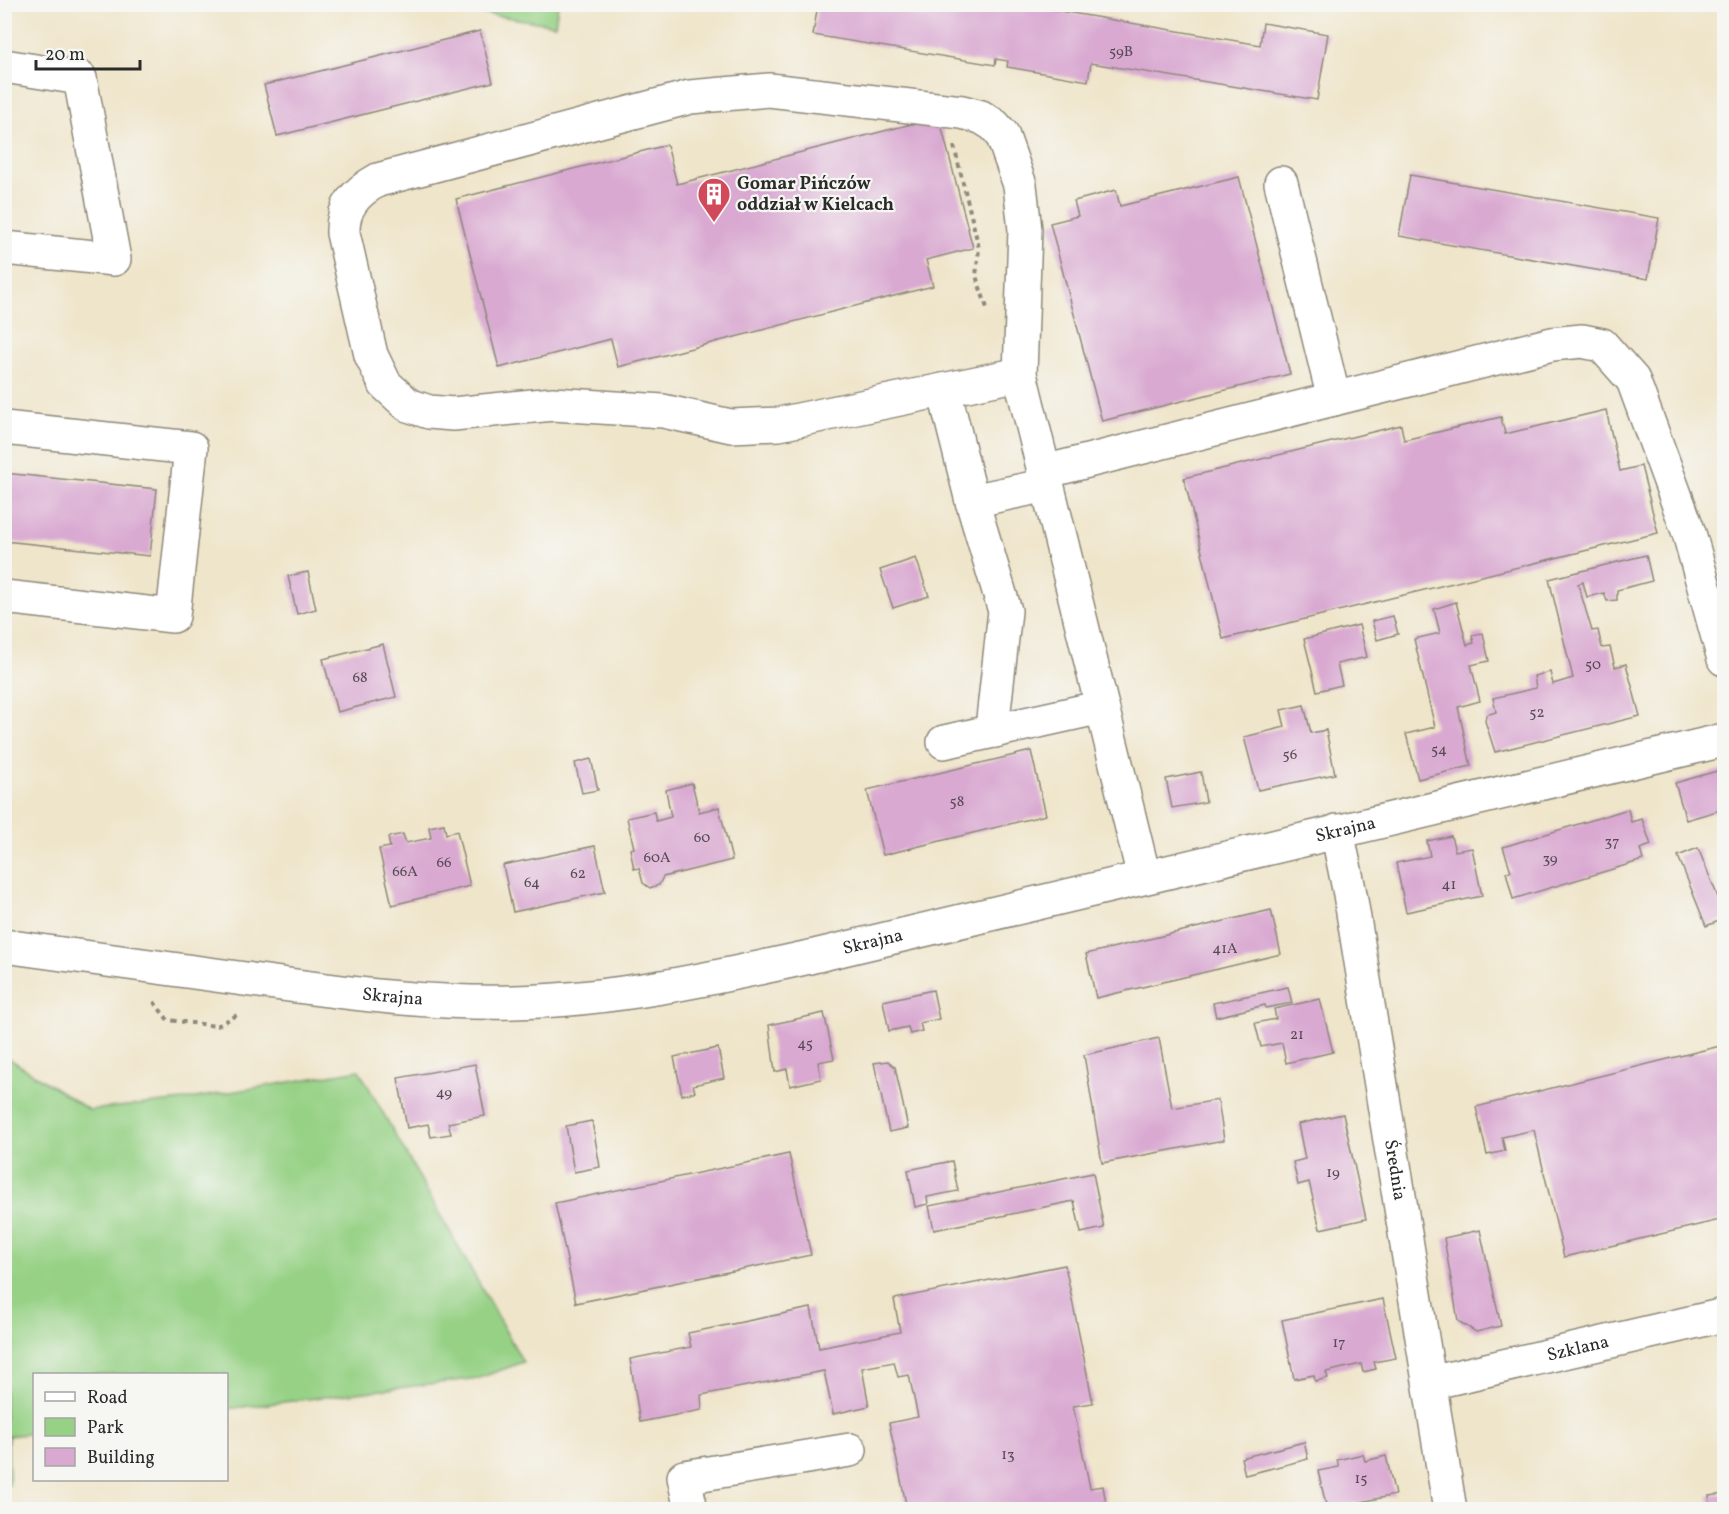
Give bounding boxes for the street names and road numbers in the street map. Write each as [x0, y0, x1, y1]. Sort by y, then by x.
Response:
street label: Skrajna [1313, 811, 1378, 849]
street label: Skrajna [840, 923, 905, 961]
street label: Skrajna [361, 982, 424, 1012]
street label: Średnia [1378, 1138, 1412, 1202]
street label: Szklana [1545, 1329, 1612, 1368]

